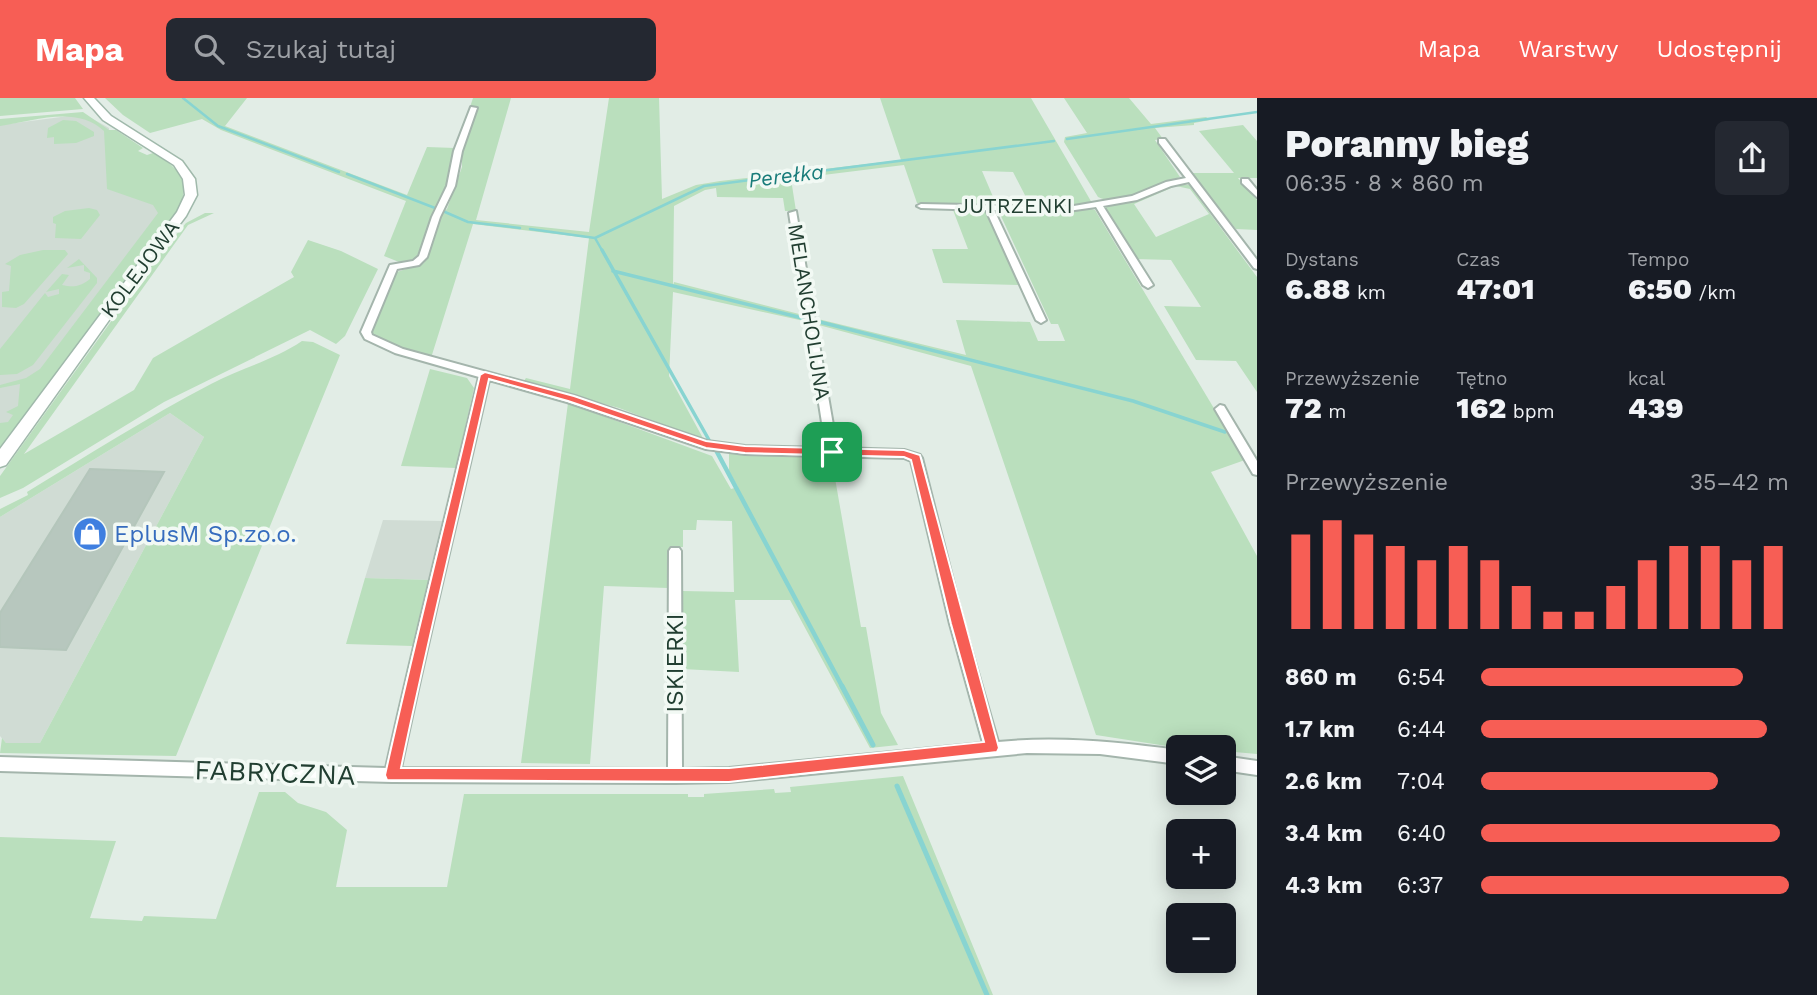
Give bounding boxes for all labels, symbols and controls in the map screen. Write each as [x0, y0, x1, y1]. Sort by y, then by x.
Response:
search box [166, 18, 656, 81]
text: Mapa [35, 30, 124, 69]
icon: search [190, 30, 228, 68]
text: Szukaj tutaj [246, 34, 396, 64]
text: Mapa [1418, 35, 1480, 63]
text: Warstwy [1518, 35, 1619, 63]
text: Udostępnij [1657, 35, 1782, 63]
button: share [1715, 121, 1789, 195]
text: Poranny bieg [1285, 122, 1528, 166]
water label: Perełka [747, 158, 825, 193]
text: 06:35 · 8 × 860 m [1285, 170, 1484, 197]
street label: JUTRZENKI [957, 193, 1073, 218]
street label: KOLEJOWA [95, 215, 184, 322]
street label: MELANCHOLIJNA [783, 222, 836, 402]
text: Dystans [1285, 248, 1359, 271]
text: Czas [1456, 248, 1500, 271]
text: Tempo [1628, 248, 1689, 271]
text: 6.88 [1285, 271, 1350, 306]
text: 47:01 [1456, 271, 1535, 306]
text: 6:50 [1628, 271, 1692, 306]
text: km [1350, 281, 1386, 304]
text: /km [1692, 281, 1736, 304]
text: Przewyższenie [1285, 367, 1420, 390]
text: Tętno [1456, 367, 1508, 390]
text: kcal [1628, 367, 1665, 390]
text: 72 [1285, 390, 1322, 425]
text: 162 [1456, 390, 1506, 425]
text: 439 [1628, 390, 1684, 425]
text: m [1322, 400, 1346, 423]
text: bpm [1506, 400, 1555, 423]
pin [802, 422, 862, 482]
icon: arrive [813, 433, 851, 471]
text: Przewyższenie [1285, 469, 1448, 496]
text: 35–42 m [1690, 469, 1789, 496]
shop icon: EplusM Sp.zo.o. [71, 515, 109, 553]
place label: EplusM Sp.zo.o. [114, 520, 297, 548]
street label: ISKIERKI [661, 613, 689, 713]
text: 860 m [1285, 664, 1357, 691]
text: 6:54 [1397, 664, 1445, 691]
text: 1.7 km [1285, 716, 1355, 743]
text: 6:44 [1397, 716, 1446, 743]
map controls [1166, 735, 1236, 973]
button: layers [1166, 735, 1236, 805]
street label: FABRYCZNA [194, 753, 356, 792]
text: 2.6 km [1285, 768, 1362, 795]
text: 7:04 [1397, 768, 1445, 795]
button: + [1166, 819, 1236, 889]
text: 3.4 km [1285, 820, 1363, 847]
text: 6:40 [1397, 820, 1446, 847]
text: 4.3 km [1285, 872, 1363, 899]
text: 6:37 [1397, 872, 1443, 899]
button: − [1166, 903, 1236, 973]

